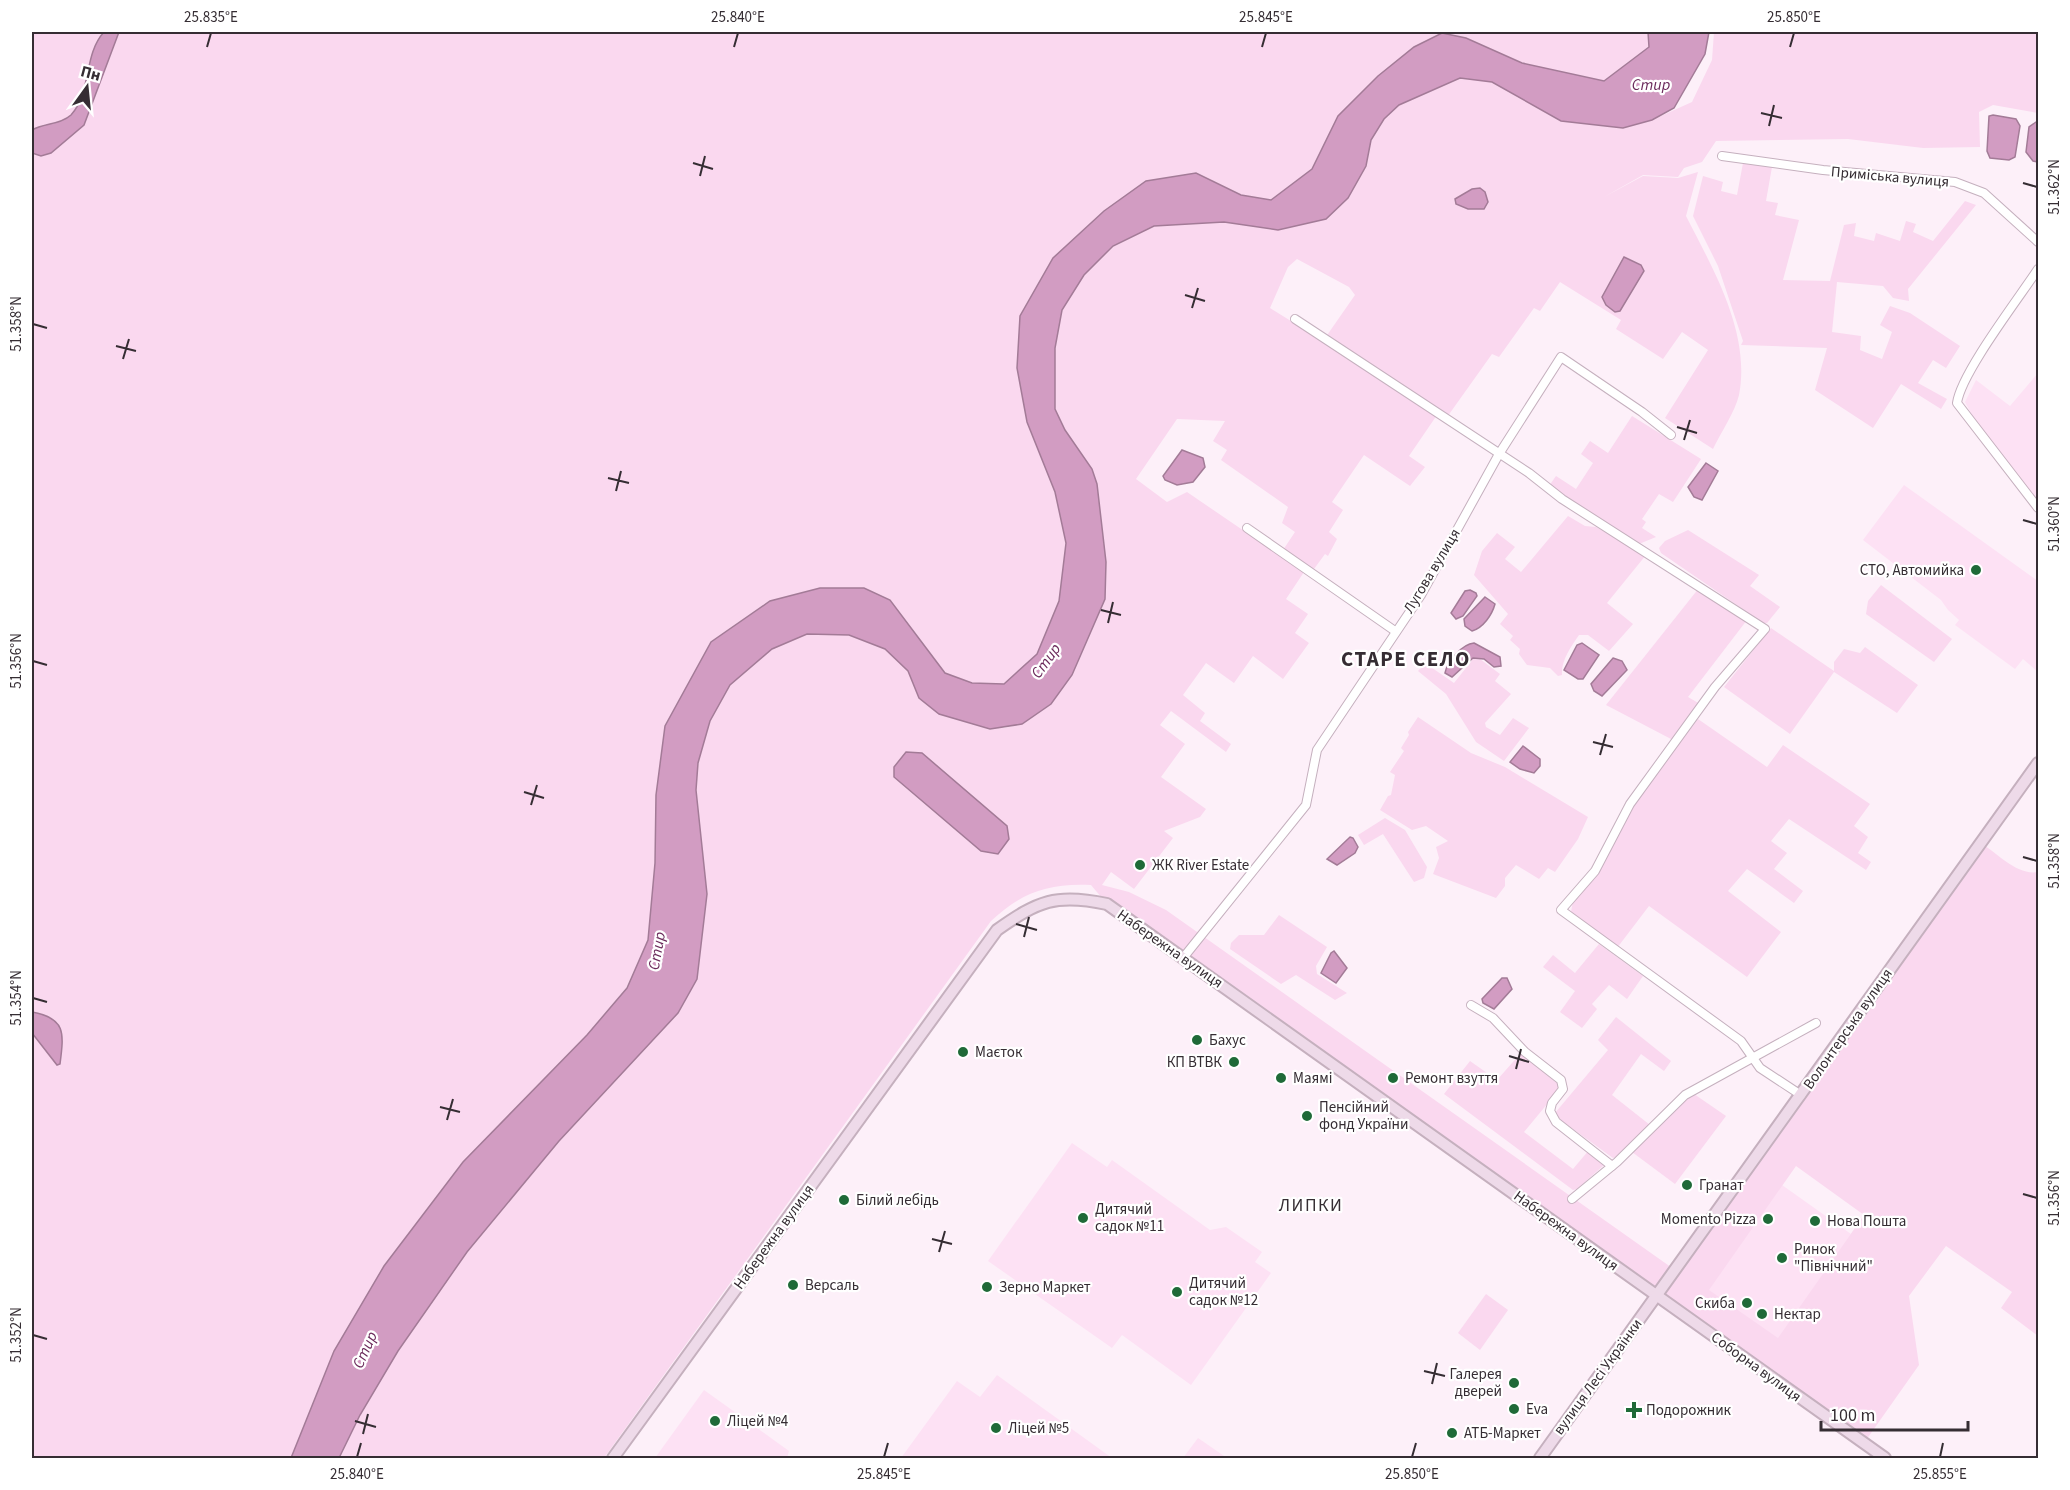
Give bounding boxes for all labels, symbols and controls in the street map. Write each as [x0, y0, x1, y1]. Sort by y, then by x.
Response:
text: 25.835°E [184, 7, 238, 28]
text: 25.840°E [711, 7, 765, 28]
text: 25.845°E [1239, 7, 1293, 28]
text: 25.850°E [1767, 7, 1821, 28]
north arrow [57, 57, 117, 117]
text: Пн [78, 60, 103, 87]
water label: Стир [1632, 74, 1670, 96]
text: 51.362°N [2044, 159, 2065, 215]
street label: Приміська вулиця [1830, 161, 1950, 193]
text: 51.358°N [6, 296, 27, 352]
text: 51.360°N [2044, 496, 2065, 552]
street label: Лугова вулиця [1398, 525, 1466, 617]
place label: СТО, Автомийка [1860, 560, 1964, 581]
marker: СТО, Автомийка [1969, 563, 1983, 577]
text: 51.356°N [6, 633, 27, 689]
water label: Стир [1026, 639, 1066, 683]
district label: СТАРЕ СЕЛО [1341, 644, 1471, 674]
text: 51.358°N [2044, 833, 2065, 889]
place label: ЖК River Estate [1152, 855, 1249, 876]
marker: ЖК River Estate [1133, 858, 1147, 872]
street label: Набережна вулиця [1113, 905, 1227, 993]
water label: Стир [643, 930, 671, 972]
street label: Волонтерська вулиця [1798, 964, 1898, 1094]
text: 51.354°N [6, 970, 27, 1026]
place label: Бахус [1209, 1030, 1246, 1051]
marker: Бахус [1190, 1033, 1204, 1047]
place label: Маєток [975, 1042, 1023, 1063]
marker: Маєток [956, 1045, 970, 1059]
place label: КП ВТВК [1167, 1052, 1222, 1073]
marker: КП ВТВК [1227, 1055, 1241, 1069]
place label: Маямі [1293, 1068, 1332, 1089]
place label: Ремонт взуття [1405, 1068, 1498, 1089]
marker: Маямі [1274, 1071, 1288, 1085]
marker: Ремонт взуття [1386, 1071, 1400, 1085]
place label: Пенсійний фонд України [1319, 1097, 1409, 1135]
marker: Пенсійний фонд України [1300, 1109, 1314, 1123]
text: 51.356°N [2044, 1170, 2065, 1226]
place label: Гранат [1699, 1175, 1744, 1196]
marker: Гранат [1680, 1178, 1694, 1192]
street label: Набережна вулиця [729, 1180, 819, 1294]
street label: Набережна вулиця [1509, 1186, 1623, 1276]
place label: Білий лебідь [856, 1190, 939, 1211]
marker: Білий лебідь [837, 1193, 851, 1207]
district label: ЛИПКИ [1279, 1193, 1343, 1218]
place label: Дитячий садок №11 [1095, 1199, 1164, 1237]
place label: Momento Pizza [1661, 1209, 1756, 1230]
marker: Дитячий садок №11 [1076, 1211, 1090, 1225]
place label: Нова Пошта [1827, 1211, 1906, 1232]
marker: Momento Pizza [1761, 1212, 1775, 1226]
marker: Нова Пошта [1808, 1214, 1822, 1228]
place label: Ринок "Північний" [1794, 1239, 1873, 1277]
marker: Ринок "Північний" [1775, 1251, 1789, 1265]
place label: Дитячий садок №12 [1189, 1273, 1258, 1311]
place label: Версаль [805, 1275, 859, 1296]
place label: Зерно Маркет [999, 1277, 1091, 1298]
marker: Версаль [786, 1278, 800, 1292]
marker: Зерно Маркет [980, 1280, 994, 1294]
marker: Дитячий садок №12 [1170, 1285, 1184, 1299]
place label: Скиба [1695, 1293, 1735, 1314]
marker: Скиба [1740, 1296, 1754, 1310]
place label: Нектар [1774, 1304, 1821, 1325]
text: 51.352°N [6, 1307, 27, 1363]
marker: Нектар [1755, 1307, 1769, 1321]
street label: вулиця Лесі Українки [1549, 1315, 1647, 1439]
street label: Соборна вулиця [1706, 1327, 1806, 1407]
water label: Стир [347, 1328, 383, 1372]
place label: Галерея дверей [1450, 1364, 1502, 1402]
marker: Галерея дверей [1507, 1376, 1521, 1390]
scale bar [1821, 1394, 1968, 1432]
place label: Eva [1526, 1399, 1548, 1420]
place label: Подорожник [1646, 1400, 1732, 1421]
marker: Eva [1507, 1402, 1521, 1416]
marker: Подорожник [1627, 1403, 1641, 1417]
text: 100 m [1830, 1403, 1875, 1428]
place label: Ліцей №4 [727, 1411, 789, 1432]
marker: Ліцей №4 [708, 1414, 722, 1428]
place label: Ліцей №5 [1008, 1418, 1069, 1439]
marker: Ліцей №5 [989, 1421, 1003, 1435]
place label: АТБ-Маркет [1464, 1423, 1541, 1444]
marker: АТБ-Маркет [1445, 1426, 1459, 1440]
text: 25.840°E [330, 1464, 384, 1485]
text: 25.845°E [857, 1464, 911, 1485]
text: 25.850°E [1385, 1464, 1439, 1485]
text: 25.855°E [1913, 1464, 1967, 1485]

